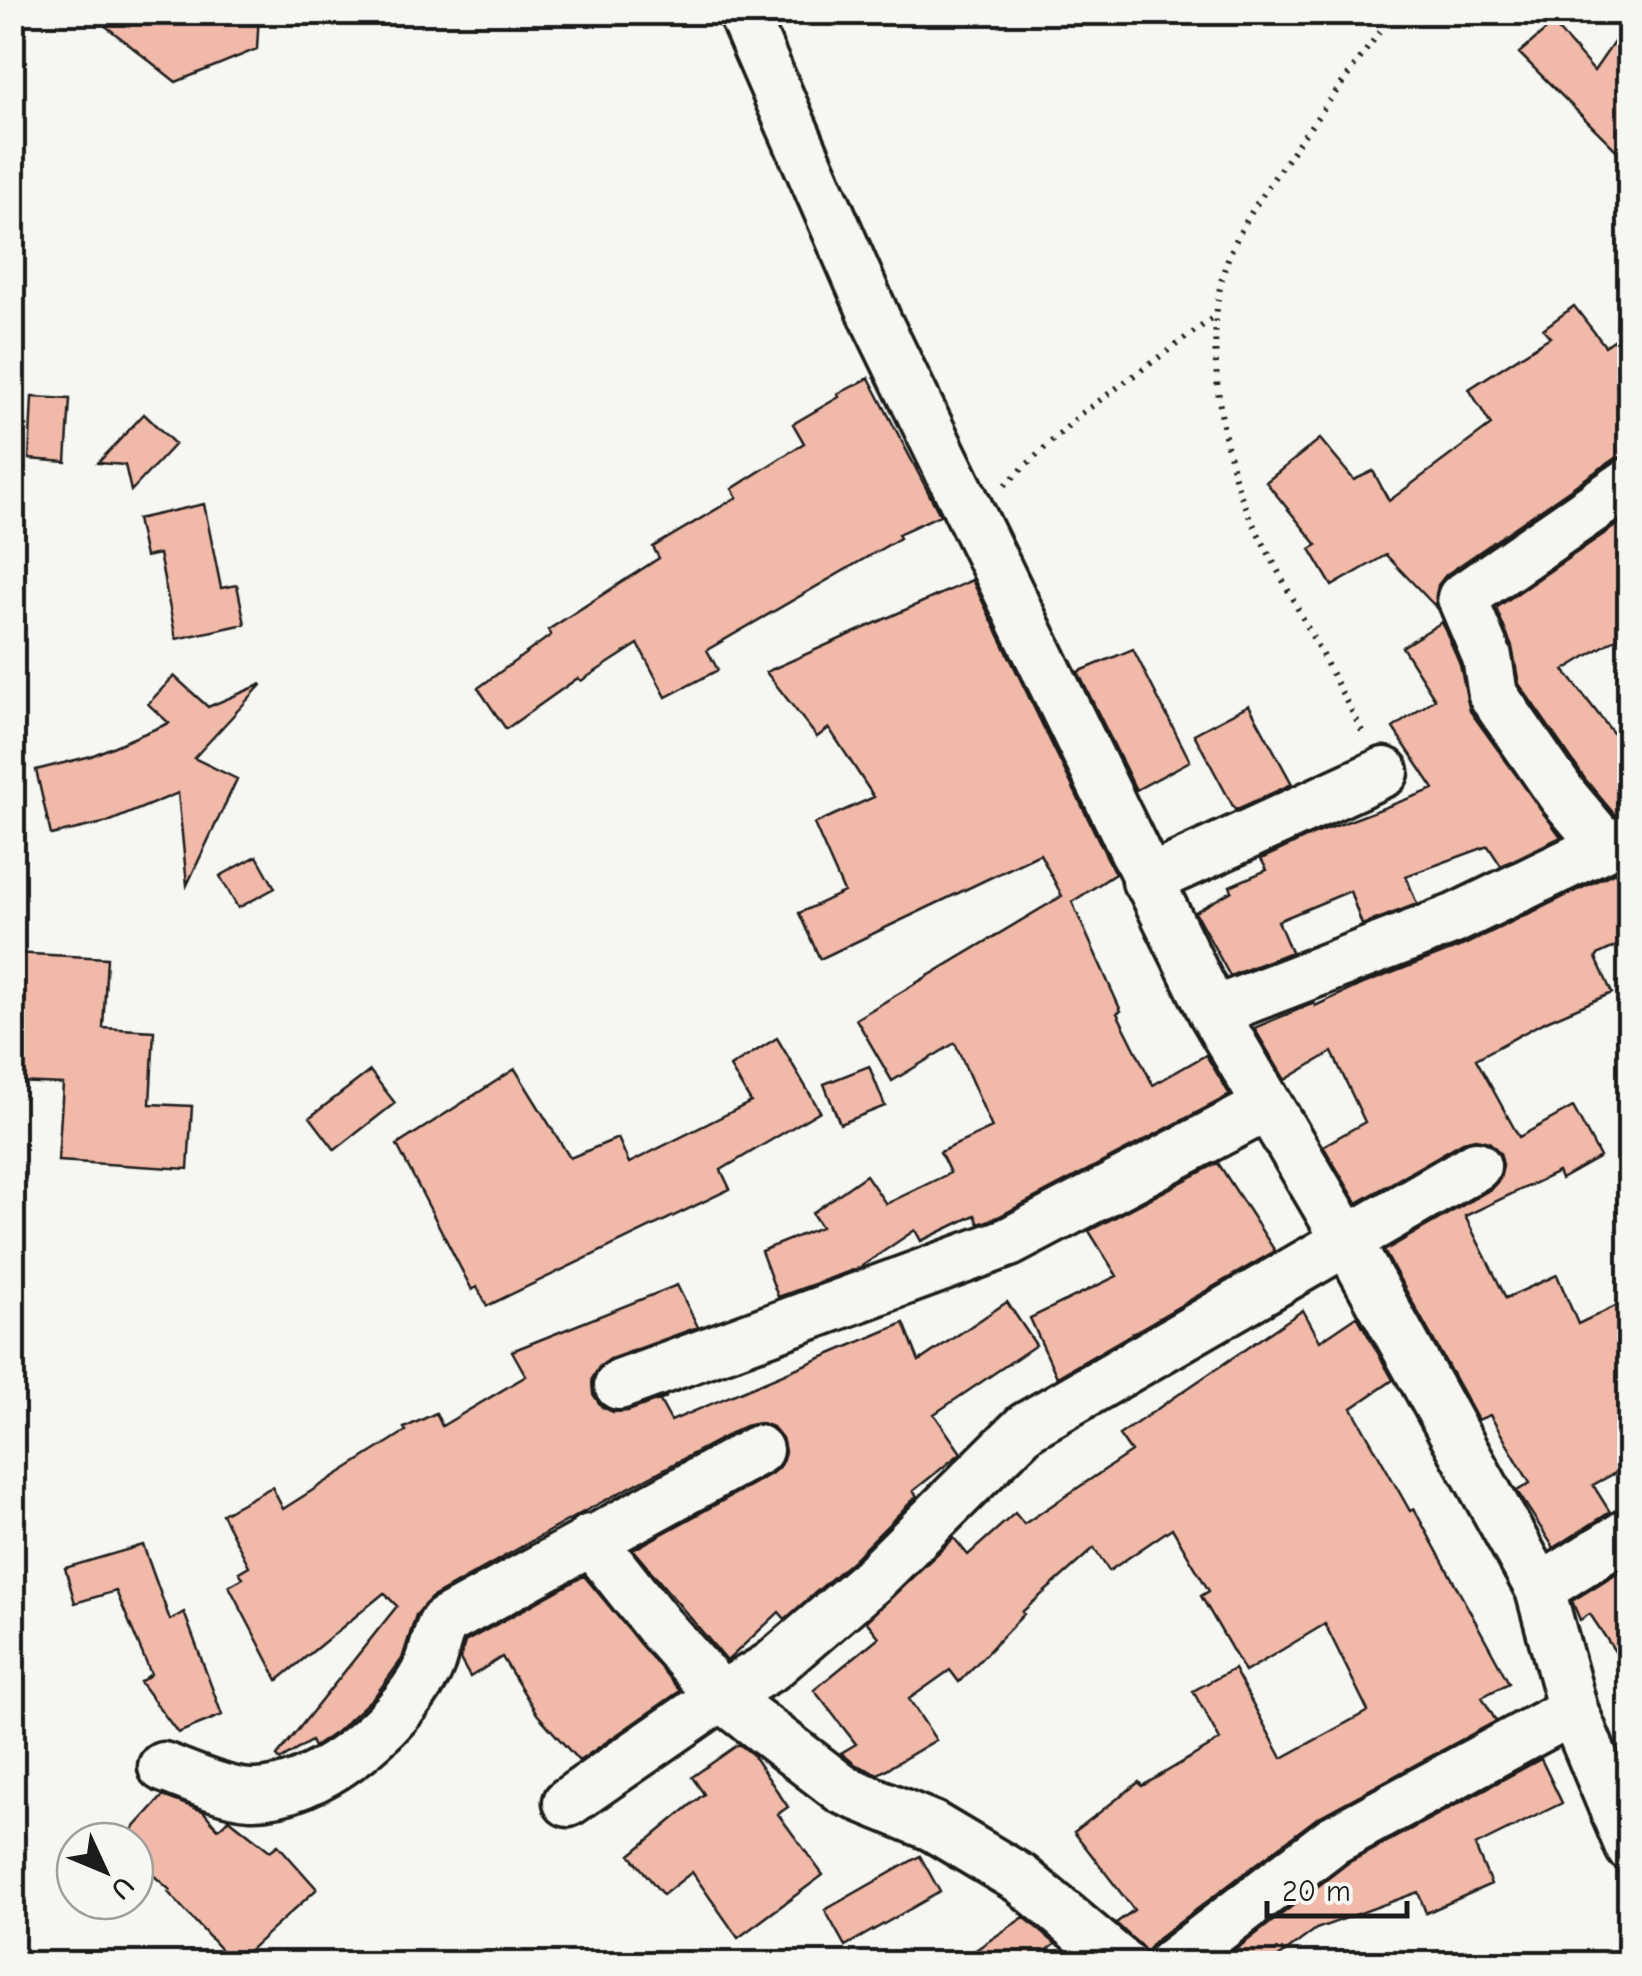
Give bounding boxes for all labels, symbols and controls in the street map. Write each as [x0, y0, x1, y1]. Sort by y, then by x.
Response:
north arrow [55, 1821, 155, 1921]
scale bar [1267, 1856, 1407, 1918]
text: U [104, 1870, 140, 1906]
text: 20 m [1282, 1874, 1351, 1909]

